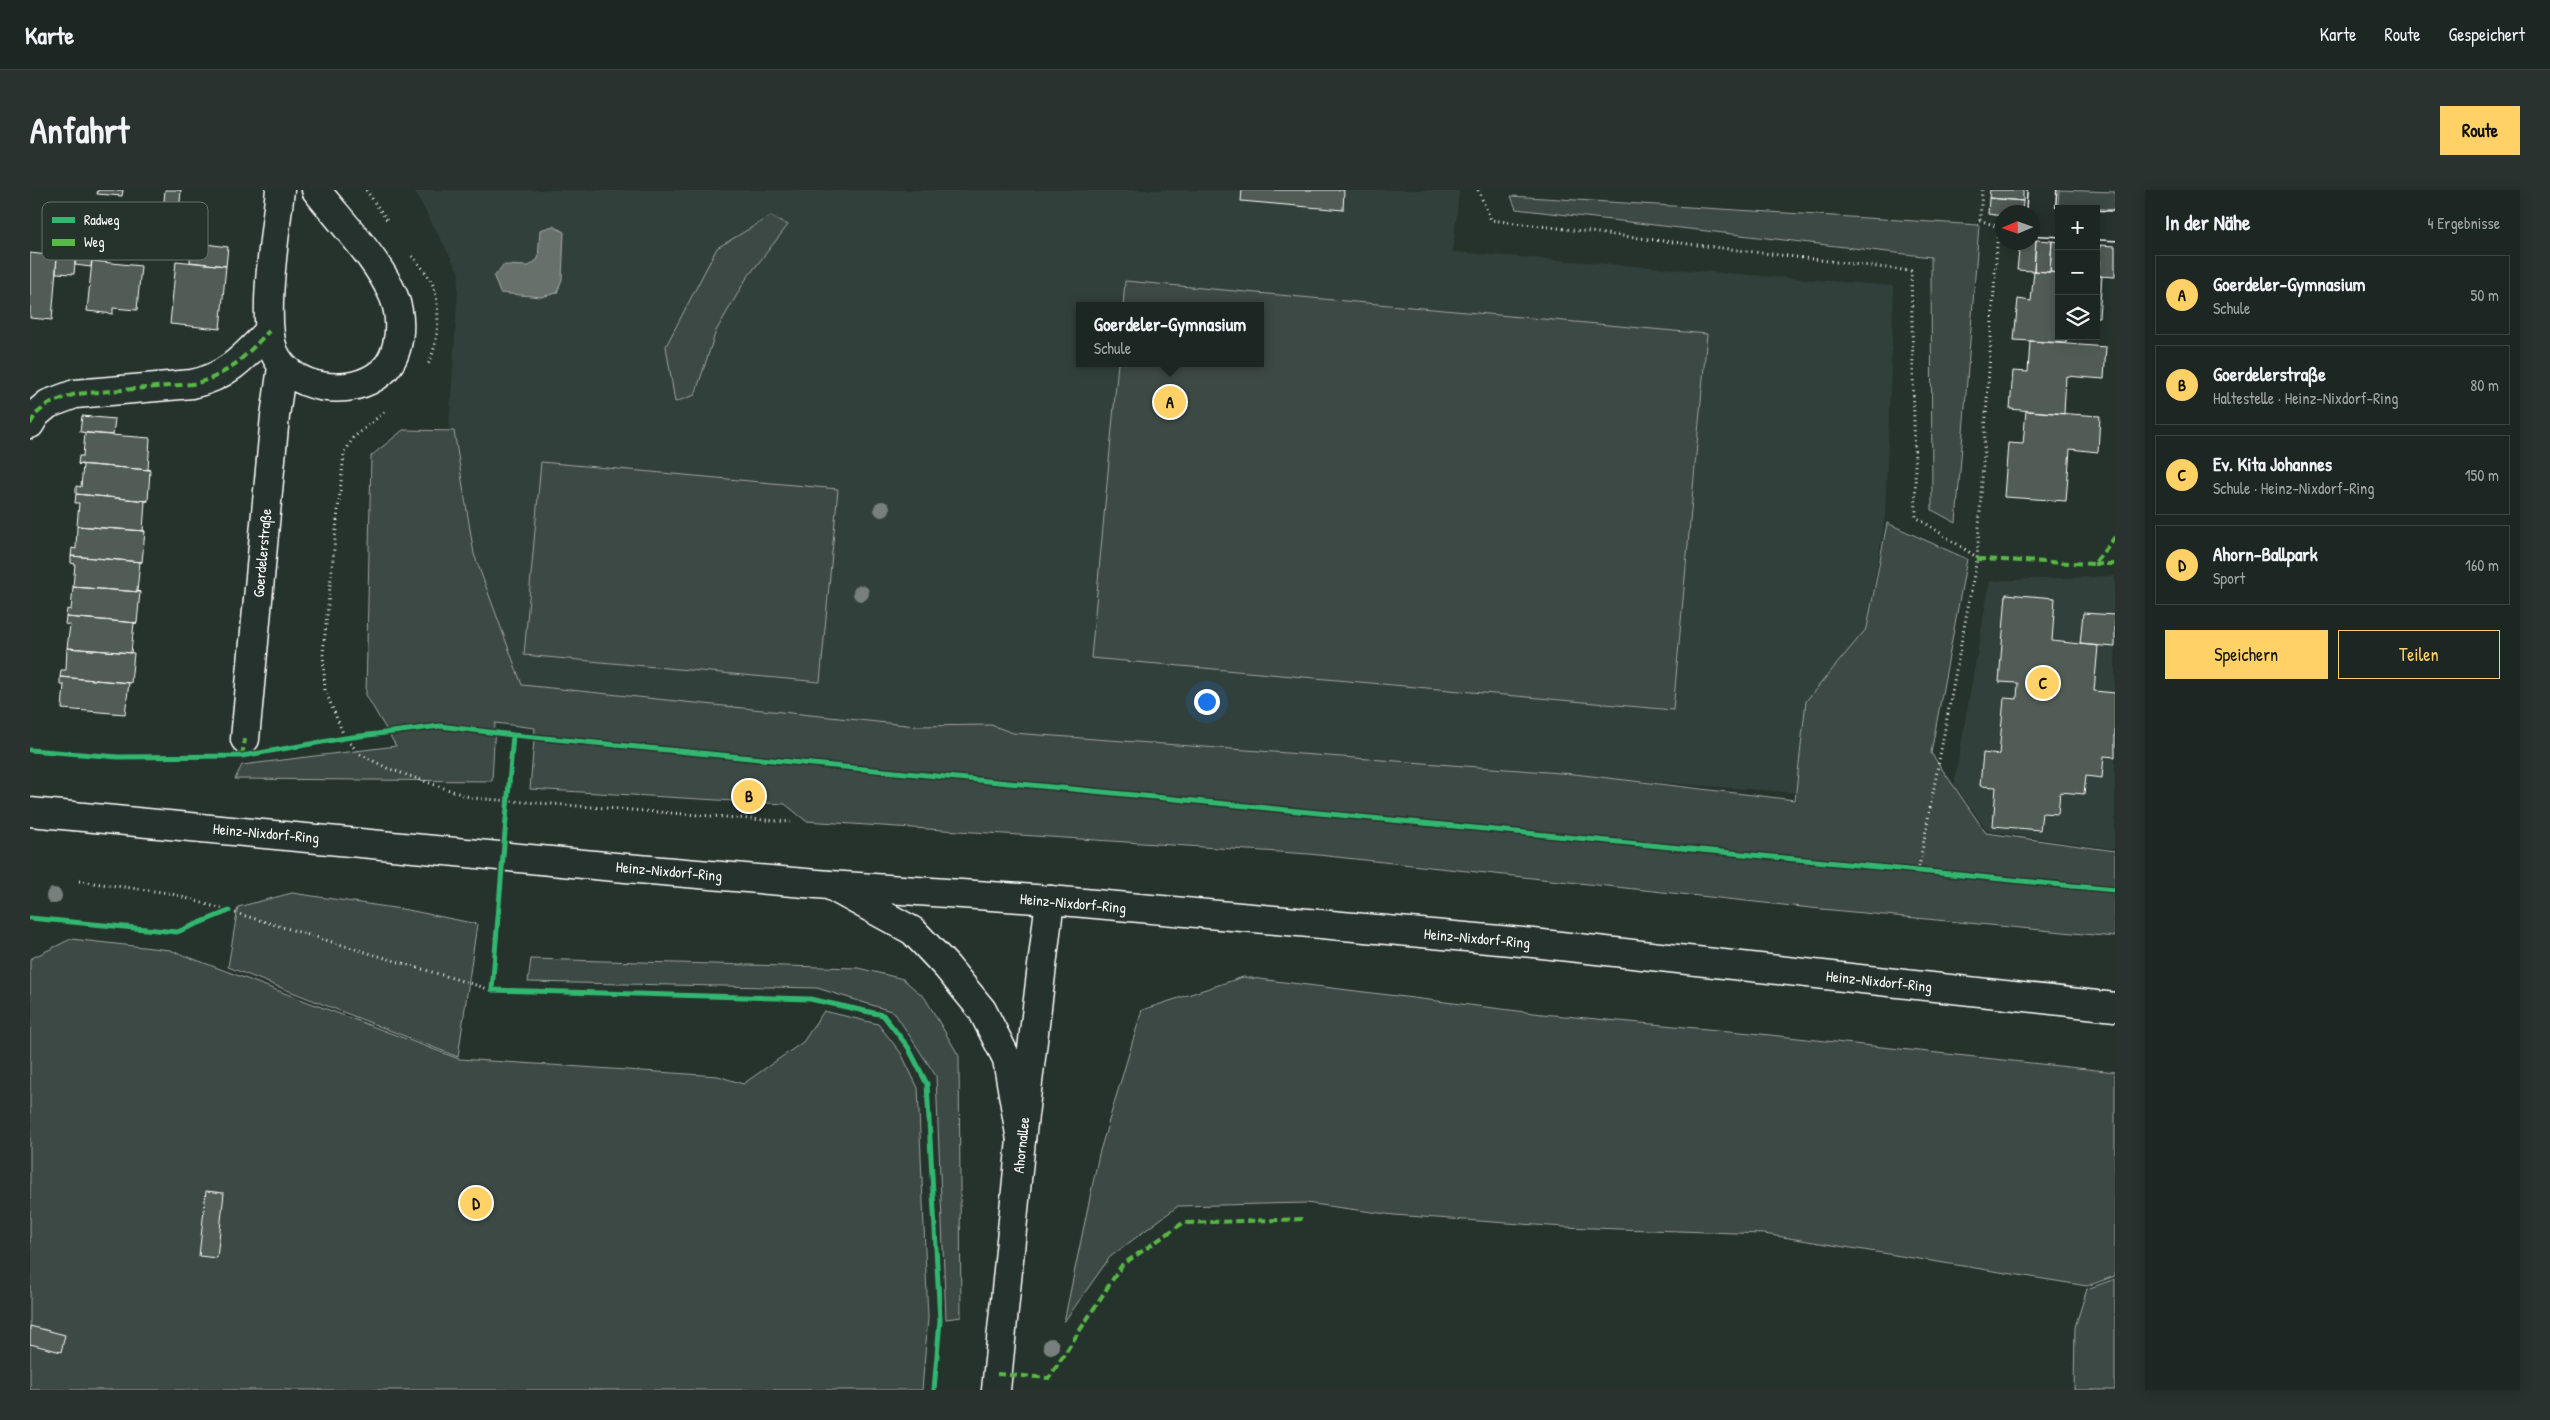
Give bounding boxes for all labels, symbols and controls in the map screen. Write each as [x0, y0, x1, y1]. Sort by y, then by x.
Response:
text: Karte [25, 19, 74, 51]
text: Karte [2320, 22, 2357, 47]
text: Route [2385, 22, 2421, 47]
text: Gespeichert [2449, 22, 2525, 47]
button: Route [2440, 106, 2520, 155]
text: Anfahrt [30, 107, 129, 154]
legend [42, 202, 208, 260]
north arrow [1995, 205, 2040, 250]
map controls [2055, 205, 2100, 340]
button: + [2055, 205, 2100, 250]
text: In der Nähe [2165, 208, 2250, 237]
text: Radweg [84, 210, 120, 230]
text: 4 Ergebnisse [2428, 212, 2500, 234]
text: Weg [84, 232, 104, 252]
button: − [2055, 250, 2100, 295]
text: Goerdeler-Gymnasium [2213, 271, 2365, 297]
text: A [2178, 284, 2186, 306]
text: 50 m [2471, 284, 2499, 306]
button: layers [2055, 295, 2100, 340]
text: Schule [2213, 297, 2250, 319]
popup [1076, 302, 1264, 367]
text: Goerdeler-Gymnasium [1094, 311, 1246, 337]
text: Schule [1094, 337, 1131, 359]
text: Goerdelerstraße [2213, 361, 2326, 387]
text: B [2178, 374, 2186, 396]
text: 80 m [2470, 374, 2499, 396]
pin: A [1154, 383, 1186, 421]
text: Haltestelle · Heinz-Nixdorf-Ring [2213, 387, 2398, 409]
text: Ev. Kita Johannes [2213, 451, 2332, 477]
text: C [2178, 464, 2186, 486]
text: 150 m [2465, 464, 2499, 486]
text: Schule · Heinz-Nixdorf-Ring [2213, 477, 2374, 499]
street label: Goerdelerstraße [248, 508, 276, 598]
text: Ahorn-Ballpark [2213, 541, 2318, 567]
text: D [2178, 554, 2186, 576]
text: 160 m [2465, 554, 2499, 576]
text: Sport [2213, 567, 2245, 589]
button: Speichern [2165, 630, 2328, 679]
button: Teilen [2338, 630, 2500, 679]
pin: C [2027, 664, 2059, 702]
your location [1194, 689, 1220, 715]
pin: B [733, 777, 765, 815]
street label: Heinz-Nixdorf-Ring [212, 818, 320, 848]
street label: Heinz-Nixdorf-Ring [615, 856, 723, 886]
street label: Heinz-Nixdorf-Ring [1019, 888, 1127, 918]
street label: Heinz-Nixdorf-Ring [1423, 923, 1531, 953]
street label: Heinz-Nixdorf-Ring [1825, 965, 1933, 997]
street label: Ahornallee [1008, 1116, 1034, 1174]
pin: D [460, 1184, 492, 1222]

